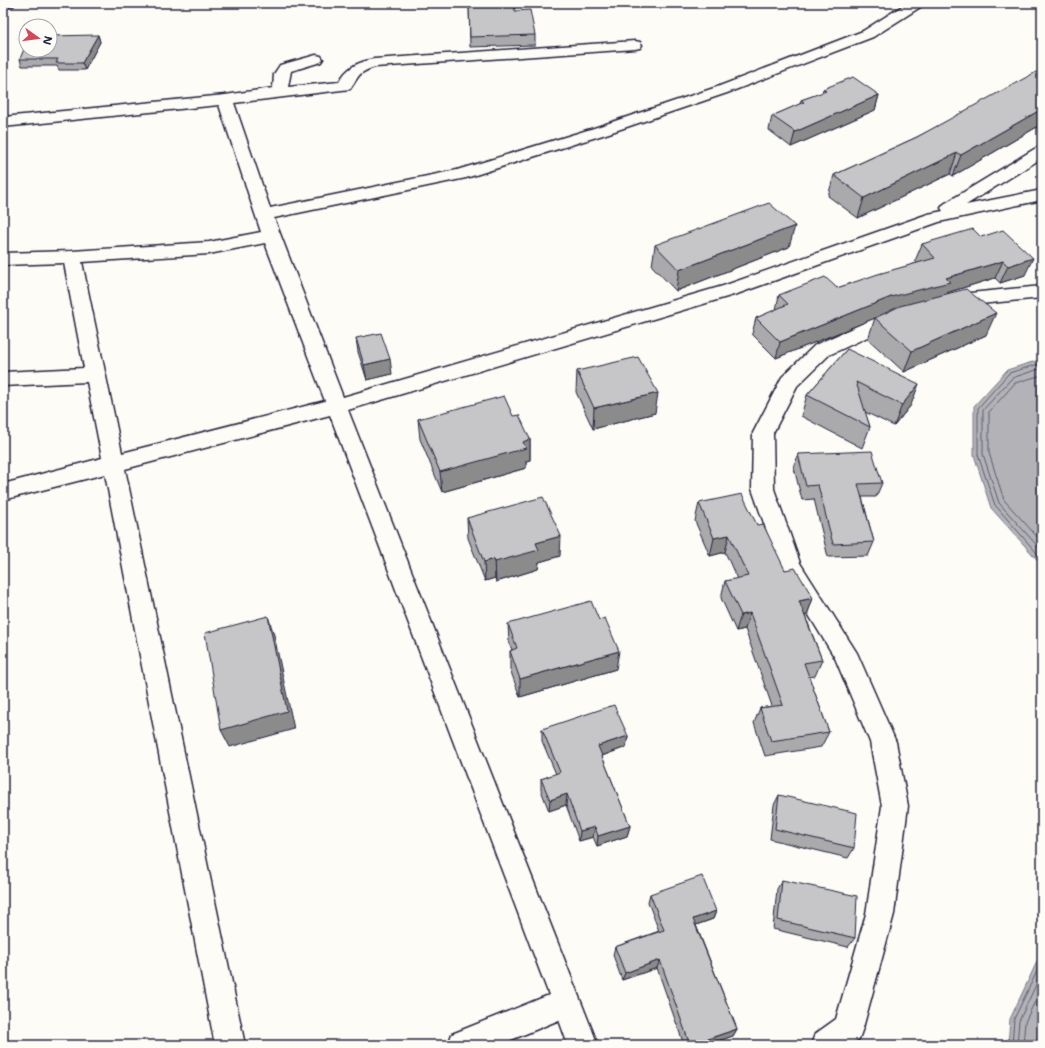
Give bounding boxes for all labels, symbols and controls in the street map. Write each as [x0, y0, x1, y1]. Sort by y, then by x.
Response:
north arrow [18, 18, 58, 58]
text: N [39, 34, 56, 47]

